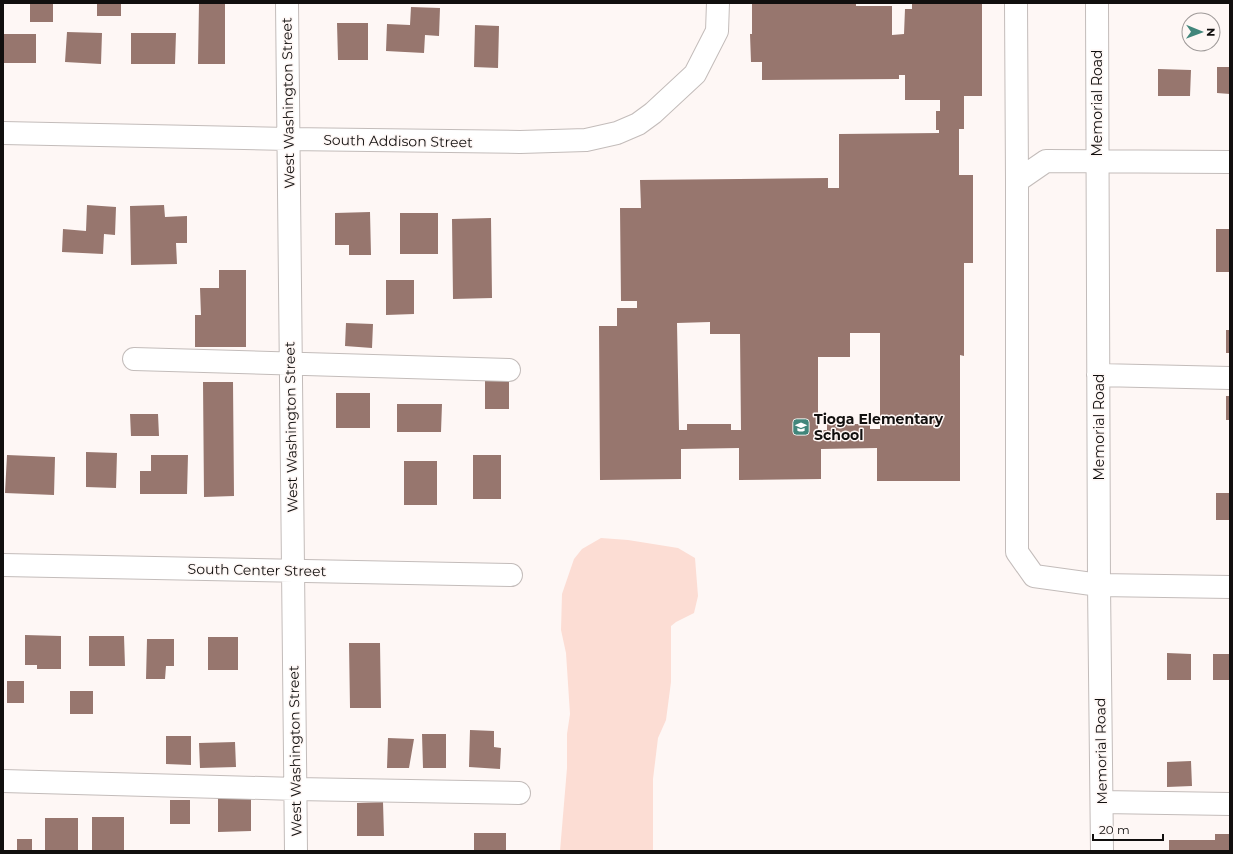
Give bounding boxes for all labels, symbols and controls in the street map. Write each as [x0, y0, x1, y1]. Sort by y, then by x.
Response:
north arrow [1181, 12, 1221, 52]
street label: West Washington Street [278, 17, 298, 189]
text: N [1204, 28, 1218, 37]
street label: Memorial Road [1088, 49, 1106, 157]
street label: South Addison Street [323, 131, 473, 151]
street label: West Washington Street [281, 341, 301, 513]
street label: Memorial Road [1090, 373, 1108, 481]
place label: Tioga Elementary School [814, 410, 944, 444]
school or university icon: Tioga Elementary School [791, 417, 811, 437]
street label: South Center Street [188, 560, 327, 580]
street label: West Washington Street [285, 665, 305, 837]
street label: Memorial Road [1091, 697, 1111, 805]
scale bar [1093, 816, 1163, 842]
text: 20 m [1099, 822, 1130, 837]

